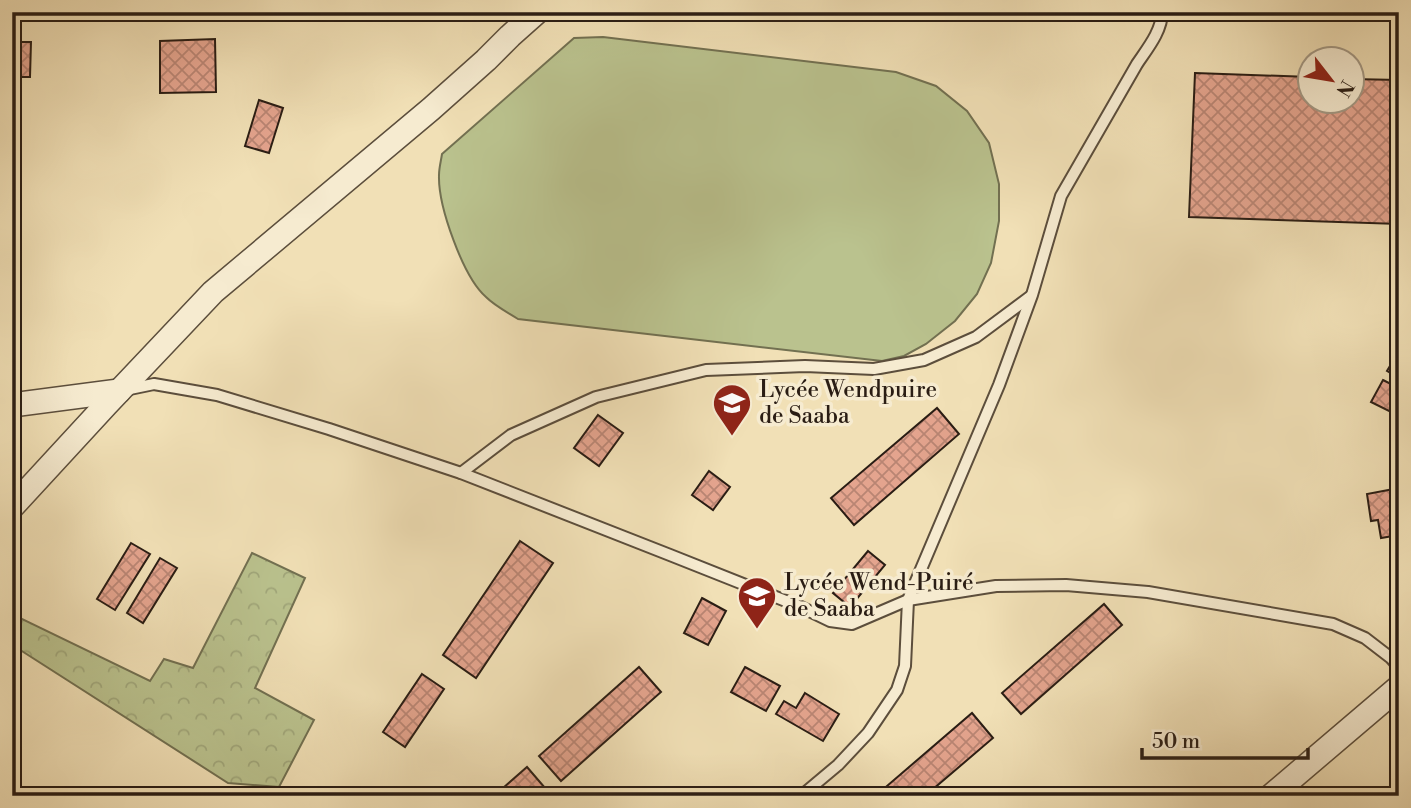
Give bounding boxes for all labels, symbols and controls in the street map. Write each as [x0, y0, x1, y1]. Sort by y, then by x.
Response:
north arrow [1296, 46, 1366, 116]
text: N [1331, 76, 1359, 101]
place label: Lycée Wendpuire de Saaba [759, 376, 937, 430]
school or university icon: Lycée Wendpuire de Saaba [711, 382, 753, 437]
place label: Lycée Wend-Puiré de Saaba [784, 569, 974, 623]
school or university icon: Lycée Wend-Puiré de Saaba [736, 575, 778, 630]
scale bar [1142, 717, 1308, 761]
text: 50 m [1152, 729, 1200, 755]

